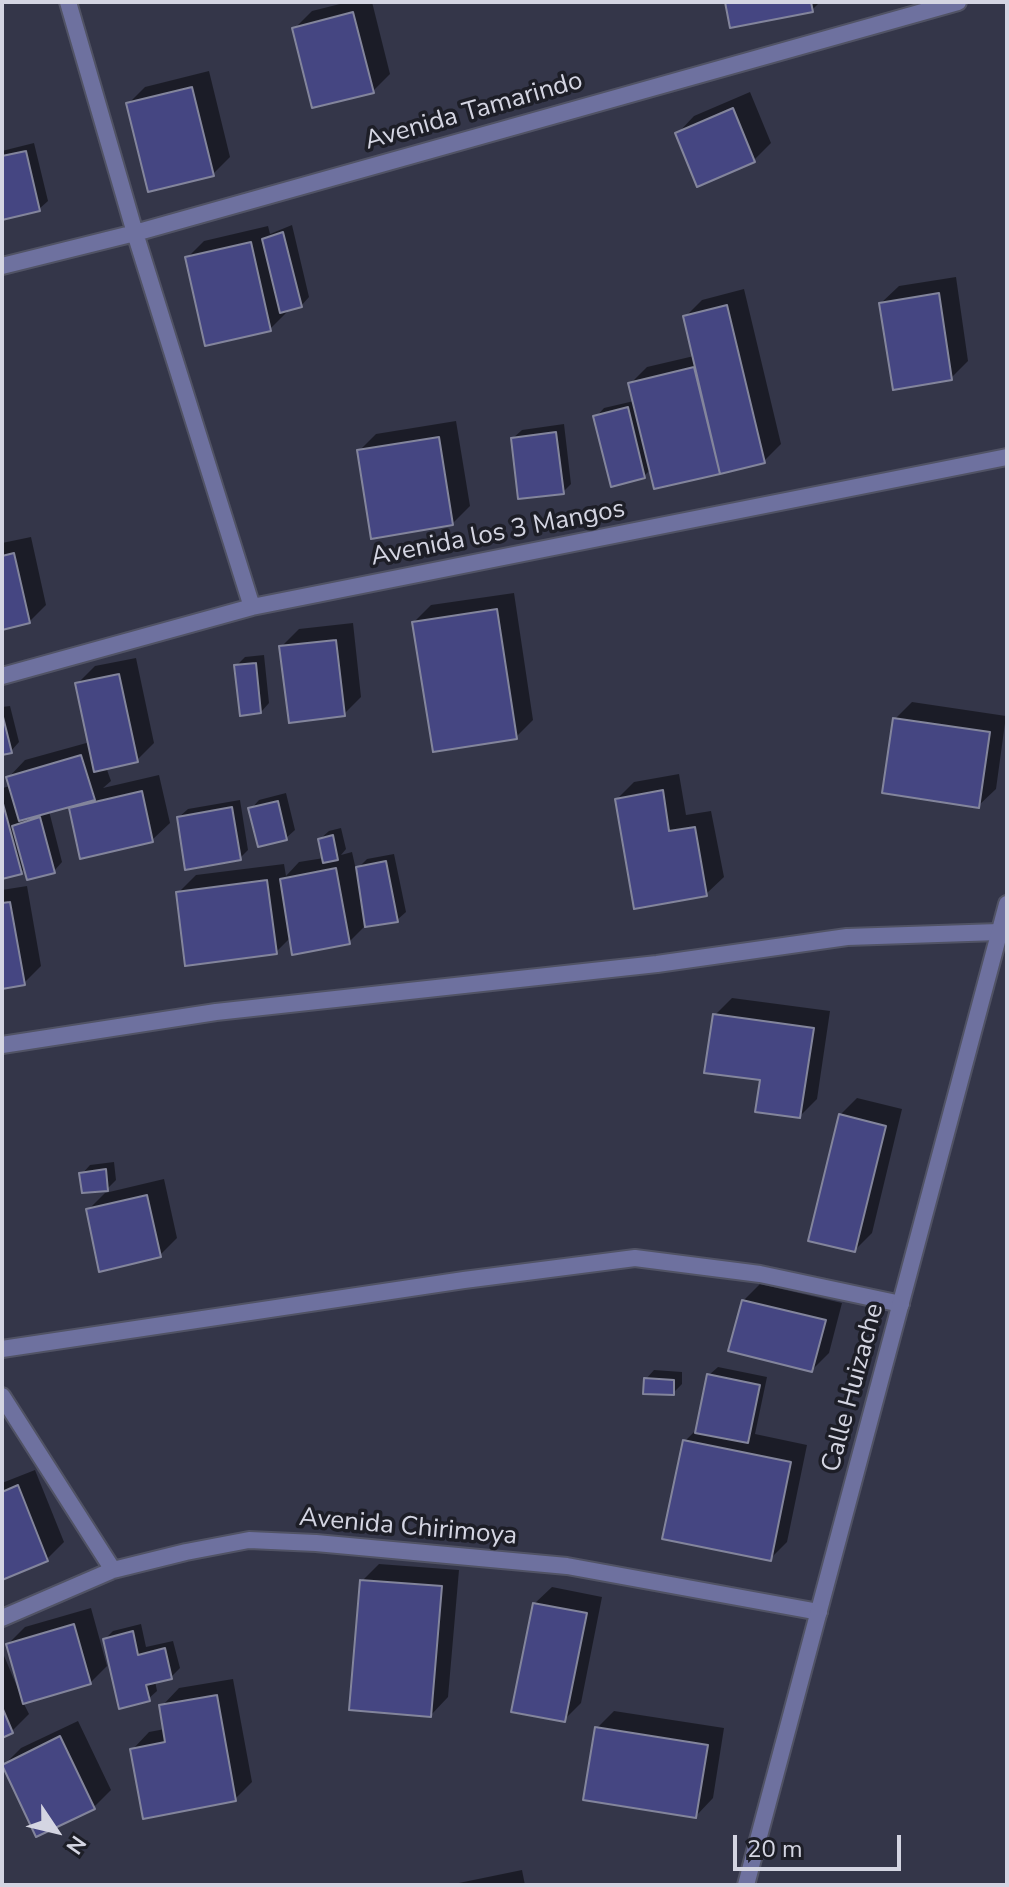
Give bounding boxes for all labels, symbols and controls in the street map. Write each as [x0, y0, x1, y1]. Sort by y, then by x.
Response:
street label: Avenida Tamarindo [362, 66, 586, 158]
street label: Avenida los 3 Mangos [368, 494, 628, 574]
street label: Calle Huizache [816, 1300, 892, 1476]
street label: Avenida Chirimoya [298, 1503, 518, 1553]
north arrow [16, 1791, 96, 1871]
scale bar [737, 1819, 905, 1869]
text: N [59, 1829, 93, 1860]
text: 20 m [747, 1833, 803, 1865]

